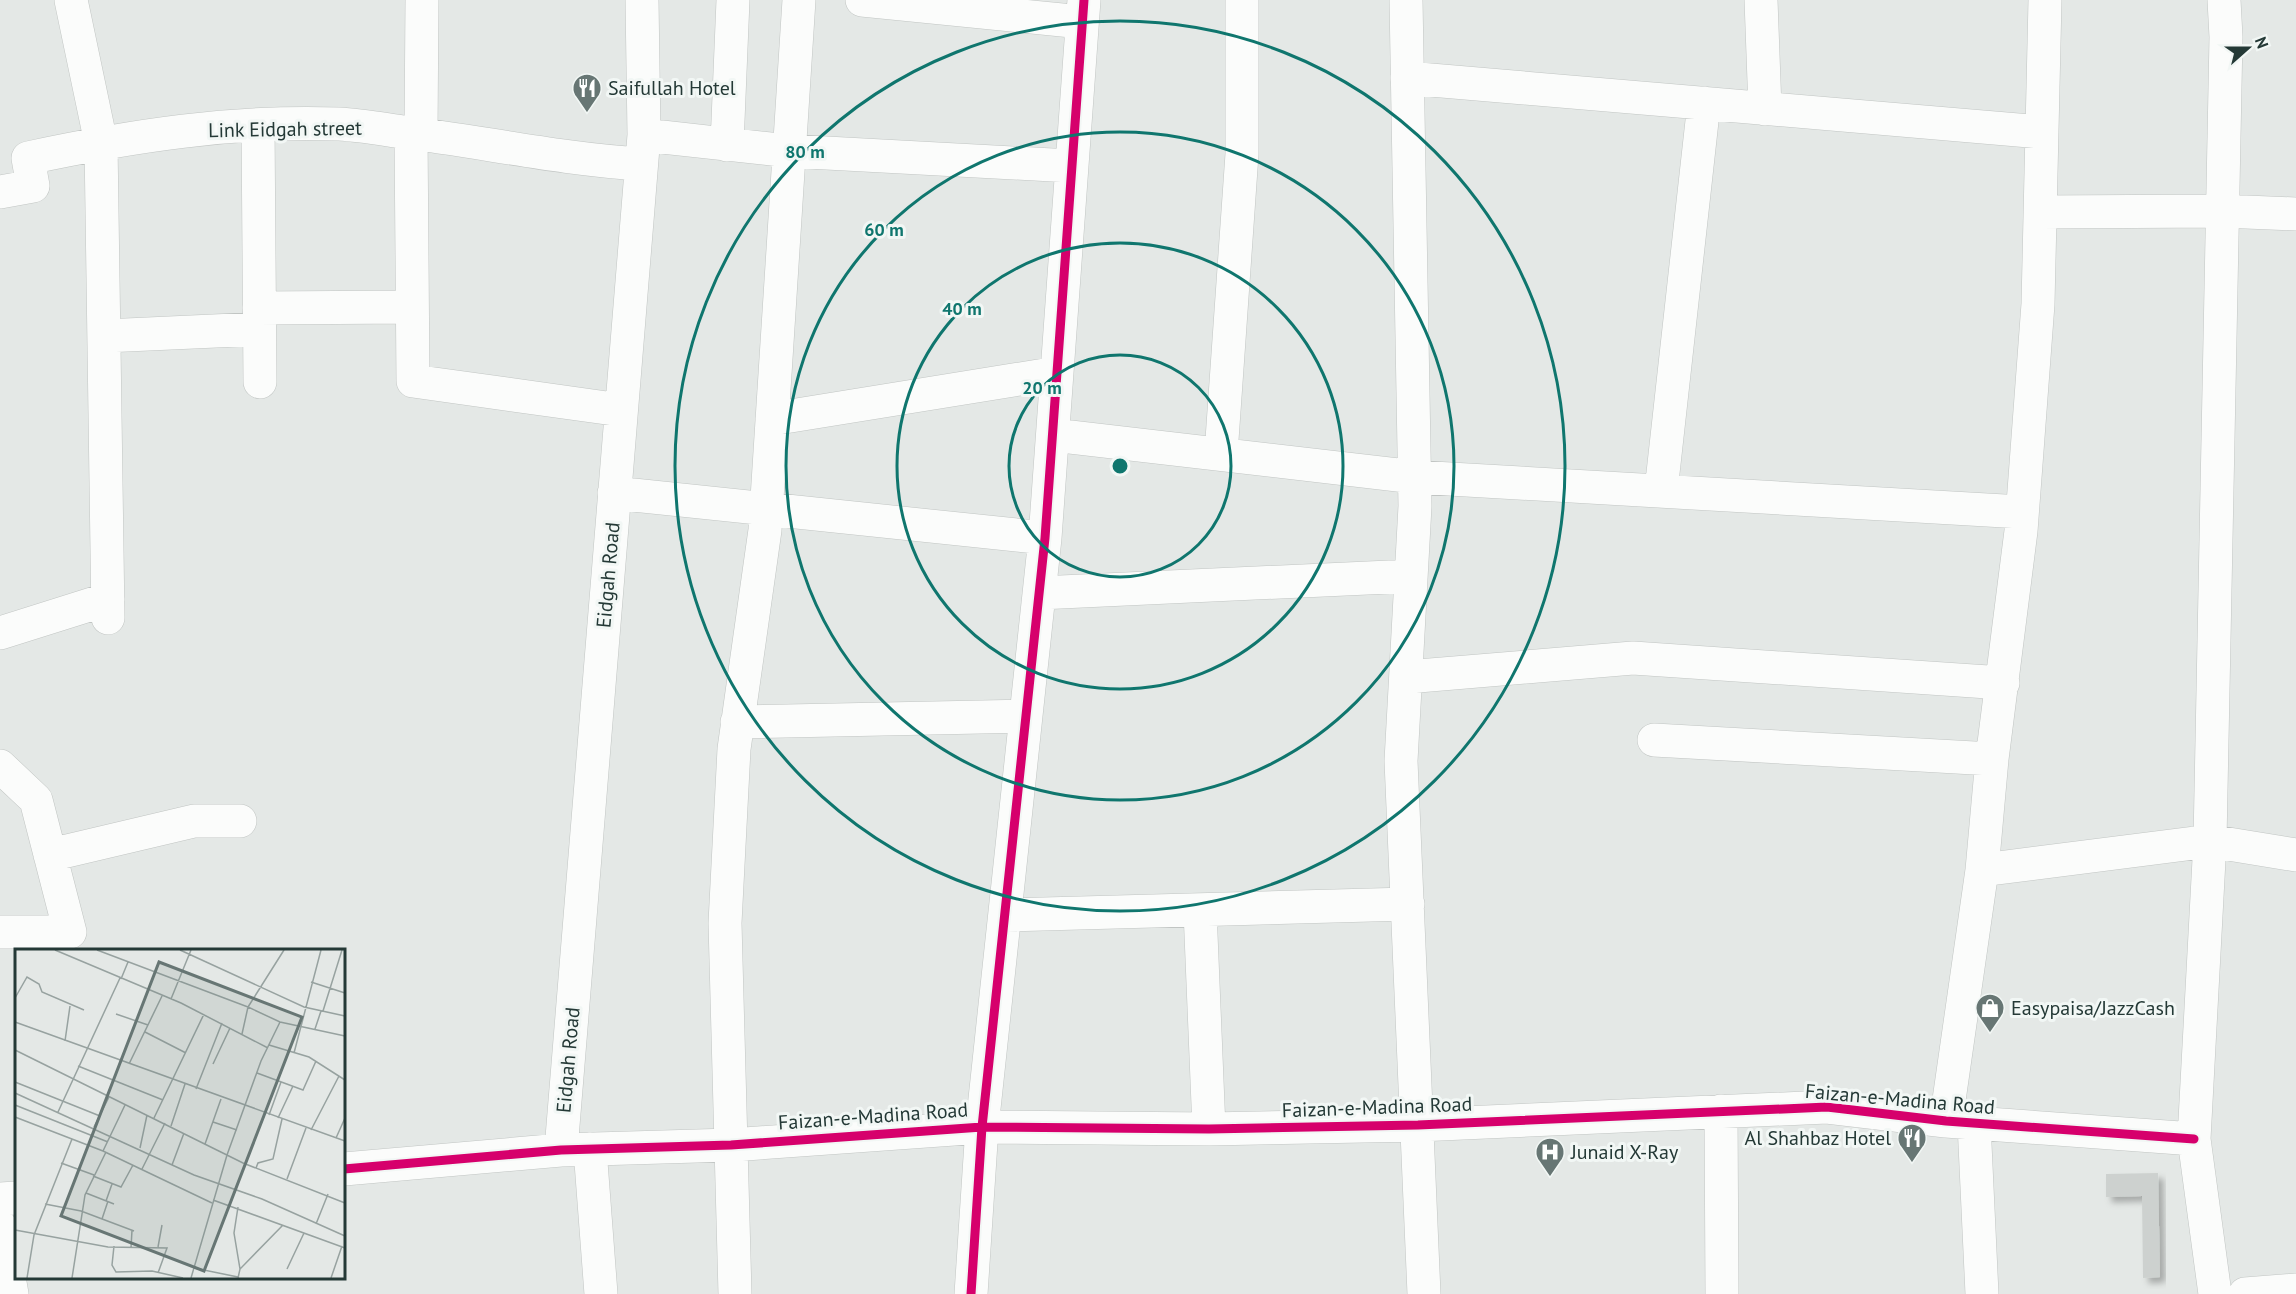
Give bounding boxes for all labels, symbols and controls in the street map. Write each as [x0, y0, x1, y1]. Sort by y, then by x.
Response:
north arrow [2218, 18, 2278, 78]
text: N [2251, 34, 2273, 51]
restaurant icon: Saifullah Hotel [571, 72, 603, 114]
place label: Saifullah Hotel [608, 75, 736, 101]
street label: Link Eidgah street [208, 115, 362, 143]
text: 80 m [785, 140, 825, 163]
text: 60 m [864, 218, 904, 241]
text: 40 m [942, 297, 982, 320]
text: 20 m [1022, 376, 1062, 399]
centre of rings [1110, 456, 1130, 476]
street label: Eidgah Road [590, 521, 626, 629]
inset map [15, 949, 345, 1279]
shop icon: Easypaisa/JazzCash [1974, 992, 2006, 1034]
place label: Easypaisa/JazzCash [2011, 995, 2175, 1021]
street label: Eidgah Road [550, 1006, 586, 1114]
street label: Faizan-e-Madina Road [1804, 1078, 1996, 1120]
street label: Faizan-e-Madina Road [1281, 1091, 1473, 1123]
street label: Faizan-e-Madina Road [777, 1096, 969, 1136]
restaurant icon: Al Shahbaz Hotel [1896, 1122, 1928, 1164]
place label: Al Shahbaz Hotel [1745, 1125, 1891, 1151]
hospital icon: Junaid X-Ray [1534, 1136, 1566, 1178]
place label: Junaid X-Ray [1570, 1139, 1679, 1165]

